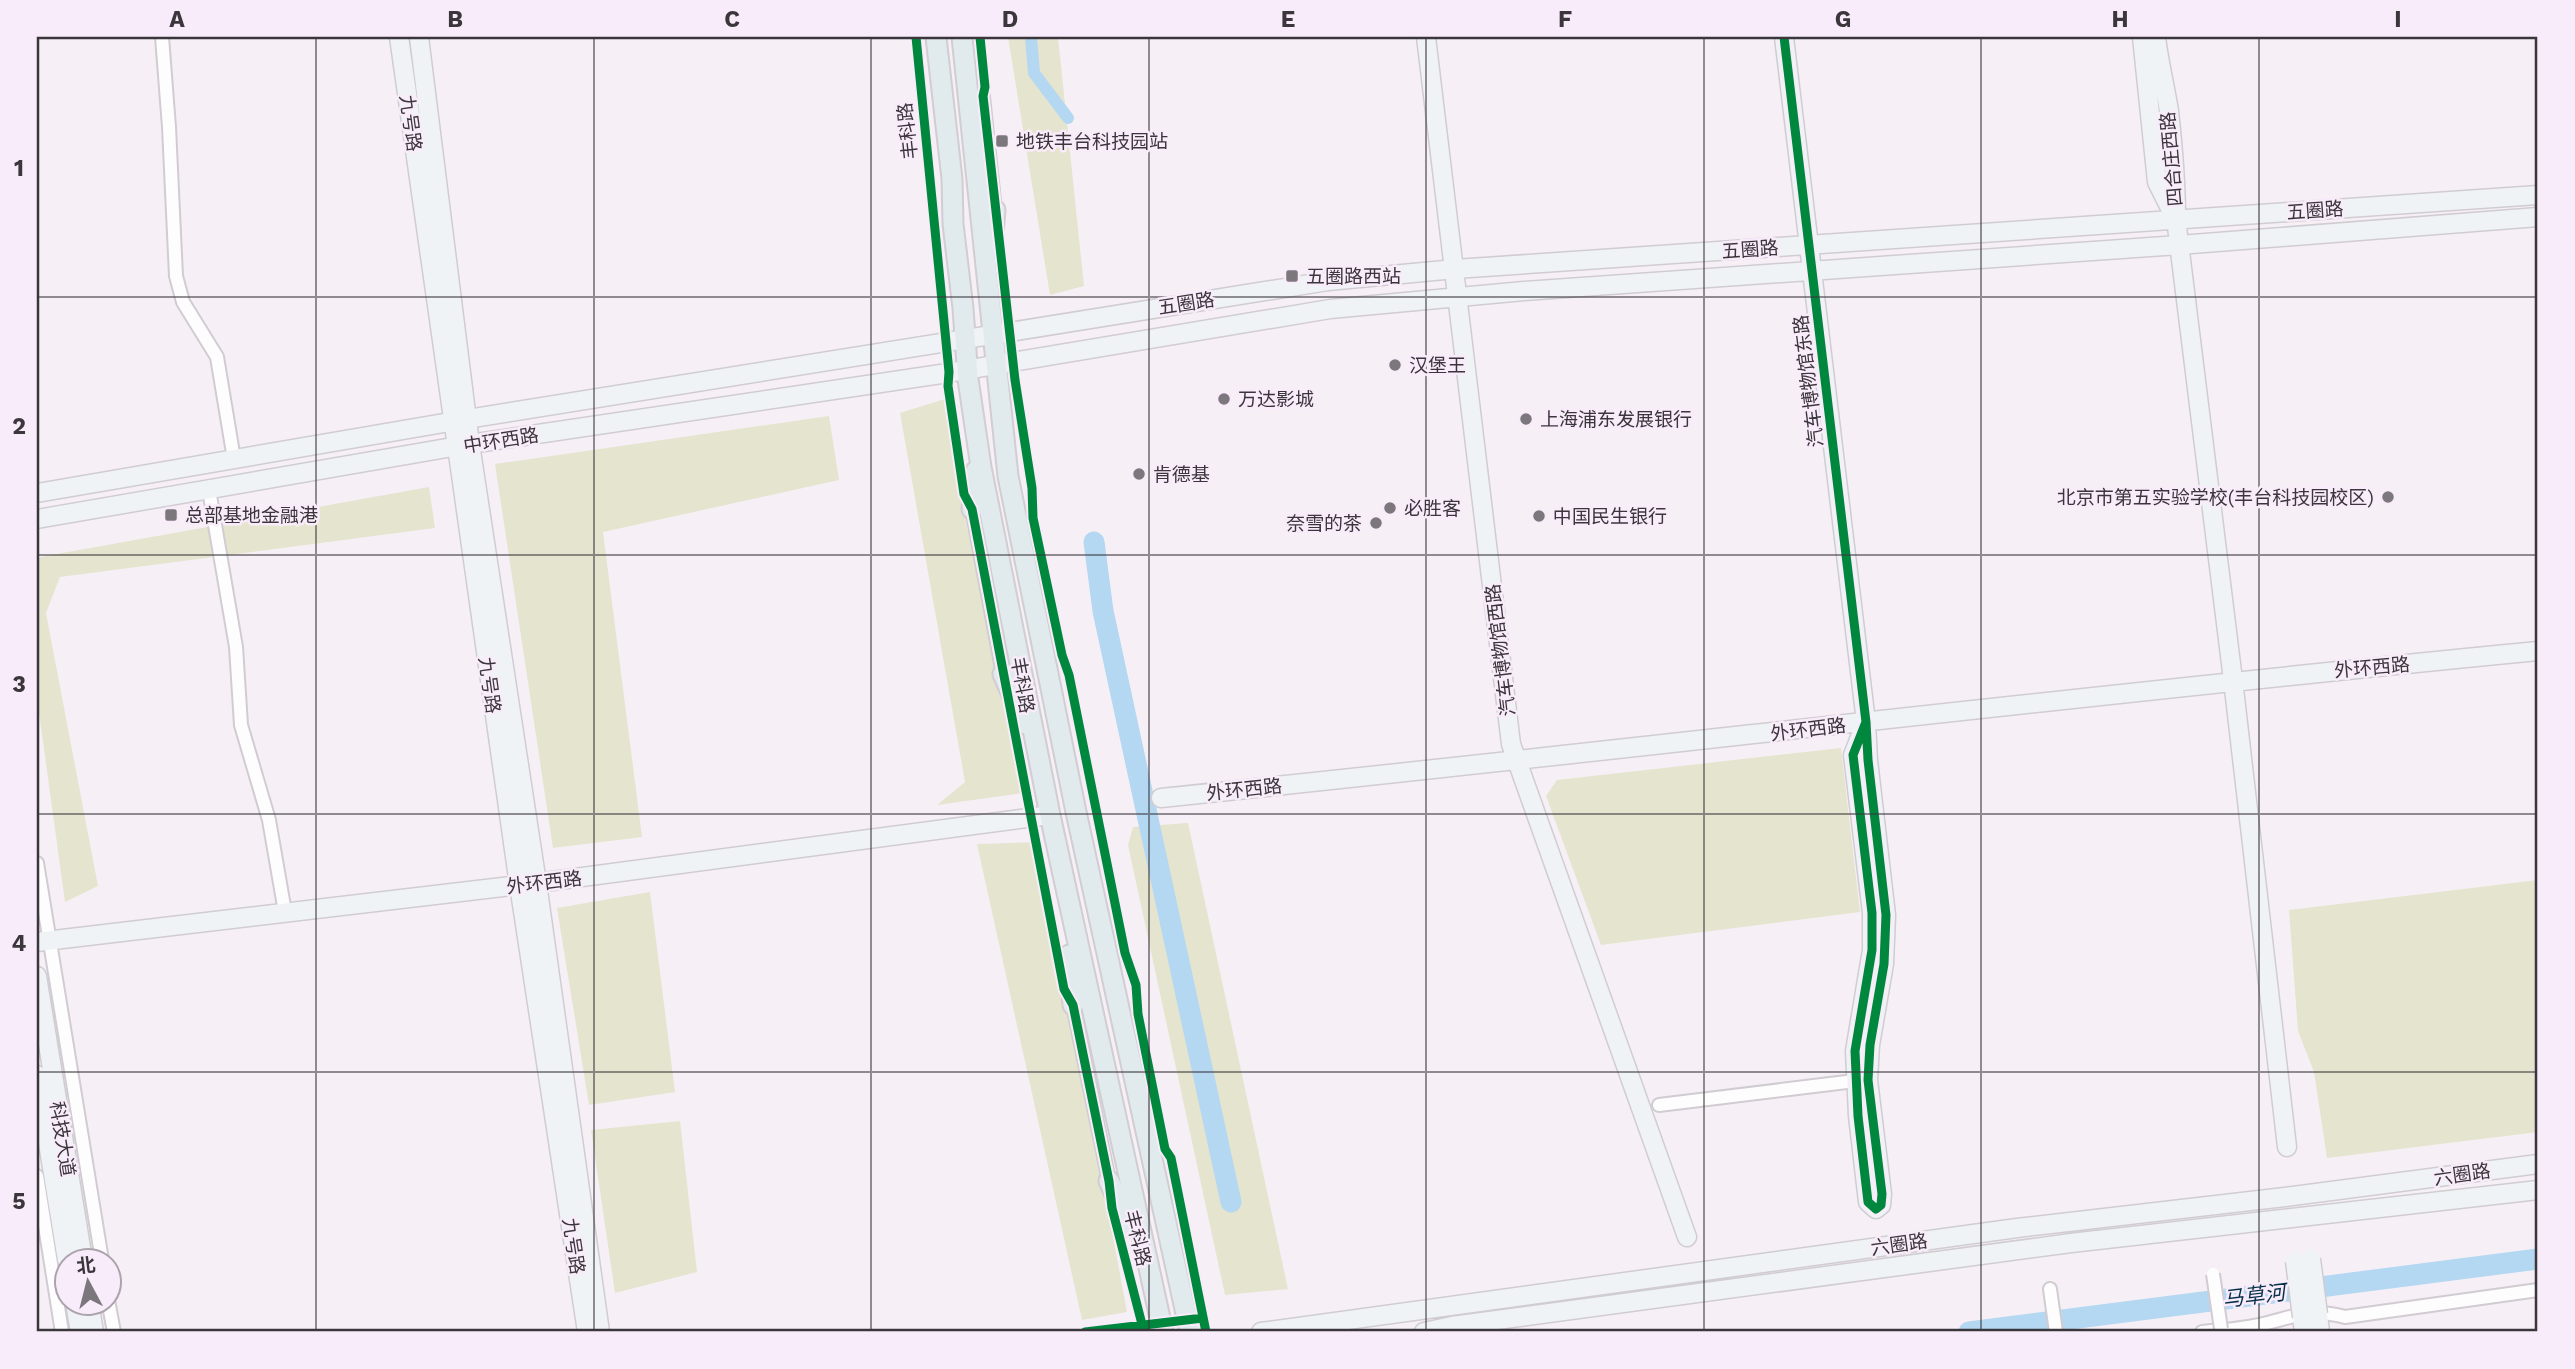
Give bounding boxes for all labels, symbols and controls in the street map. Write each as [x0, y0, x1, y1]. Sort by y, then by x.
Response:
text: A [169, 6, 185, 33]
text: B [447, 6, 463, 33]
text: C [724, 6, 740, 33]
text: D [1002, 6, 1018, 33]
text: E [1281, 6, 1295, 33]
text: F [1558, 6, 1572, 33]
text: G [1835, 6, 1851, 33]
text: H [2111, 6, 2129, 33]
text: I [2394, 6, 2402, 33]
street label: 九号路 [395, 93, 426, 153]
street label: 丰科路 [893, 101, 922, 161]
street label: 四合庄西路 [2156, 111, 2187, 207]
place label: 地铁丰台科技园站 [1016, 130, 1168, 153]
marker: 地铁丰台科技园站 [994, 133, 1010, 149]
text: 1 [14, 155, 24, 182]
street label: 五圈路 [2286, 197, 2344, 224]
street label: 五圈路 [1721, 236, 1779, 263]
place label: 五圈路西站 [1306, 265, 1401, 288]
marker: 五圈路西站 [1284, 268, 1300, 284]
street label: 五圈路 [1156, 288, 1216, 319]
street label: 汽车博物馆东路 [1789, 314, 1828, 448]
place label: 汉堡王 [1409, 354, 1466, 377]
marker: 汉堡王 [1387, 357, 1403, 373]
place label: 万达影城 [1238, 388, 1314, 411]
marker: 万达影城 [1216, 391, 1232, 407]
place label: 上海浦东发展银行 [1540, 408, 1692, 431]
marker: 上海浦东发展银行 [1518, 411, 1534, 427]
text: 2 [12, 413, 26, 440]
street label: 中环西路 [462, 423, 540, 458]
place label: 肯德基 [1153, 463, 1210, 486]
marker: 肯德基 [1131, 466, 1147, 482]
place label: 北京市第五实验学校(丰台科技园校区) [2057, 486, 2374, 509]
marker: 北京市第五实验学校(丰台科技园校区) [2380, 489, 2396, 505]
place label: 必胜客 [1404, 497, 1461, 520]
marker: 必胜客 [1382, 500, 1398, 516]
place label: 总部基地金融港 [185, 504, 318, 527]
place label: 中国民生银行 [1553, 505, 1667, 528]
marker: 总部基地金融港 [163, 507, 179, 523]
marker: 中国民生银行 [1531, 508, 1547, 524]
place label: 奈雪的茶 [1286, 512, 1362, 535]
marker: 奈雪的茶 [1368, 515, 1384, 531]
street label: 汽车博物馆西路 [1481, 583, 1520, 717]
street label: 外环西路 [2333, 653, 2411, 682]
street label: 九号路 [474, 655, 505, 715]
street label: 丰科路 [1006, 655, 1039, 715]
text: 3 [12, 671, 26, 698]
street label: 外环西路 [1769, 713, 1847, 746]
street label: 外环西路 [1205, 774, 1283, 805]
street label: 外环西路 [505, 866, 583, 899]
text: 4 [12, 930, 27, 957]
street label: 科技大道 [45, 1100, 80, 1178]
street label: 六圈路 [2432, 1159, 2492, 1190]
text: 5 [12, 1188, 26, 1215]
street label: 丰科路 [1119, 1208, 1156, 1269]
street label: 九号路 [558, 1216, 589, 1276]
street label: 六圈路 [1869, 1229, 1929, 1260]
north arrow [52, 1246, 122, 1316]
text: 北 [75, 1253, 97, 1278]
water label: 马草河 [2221, 1279, 2291, 1312]

